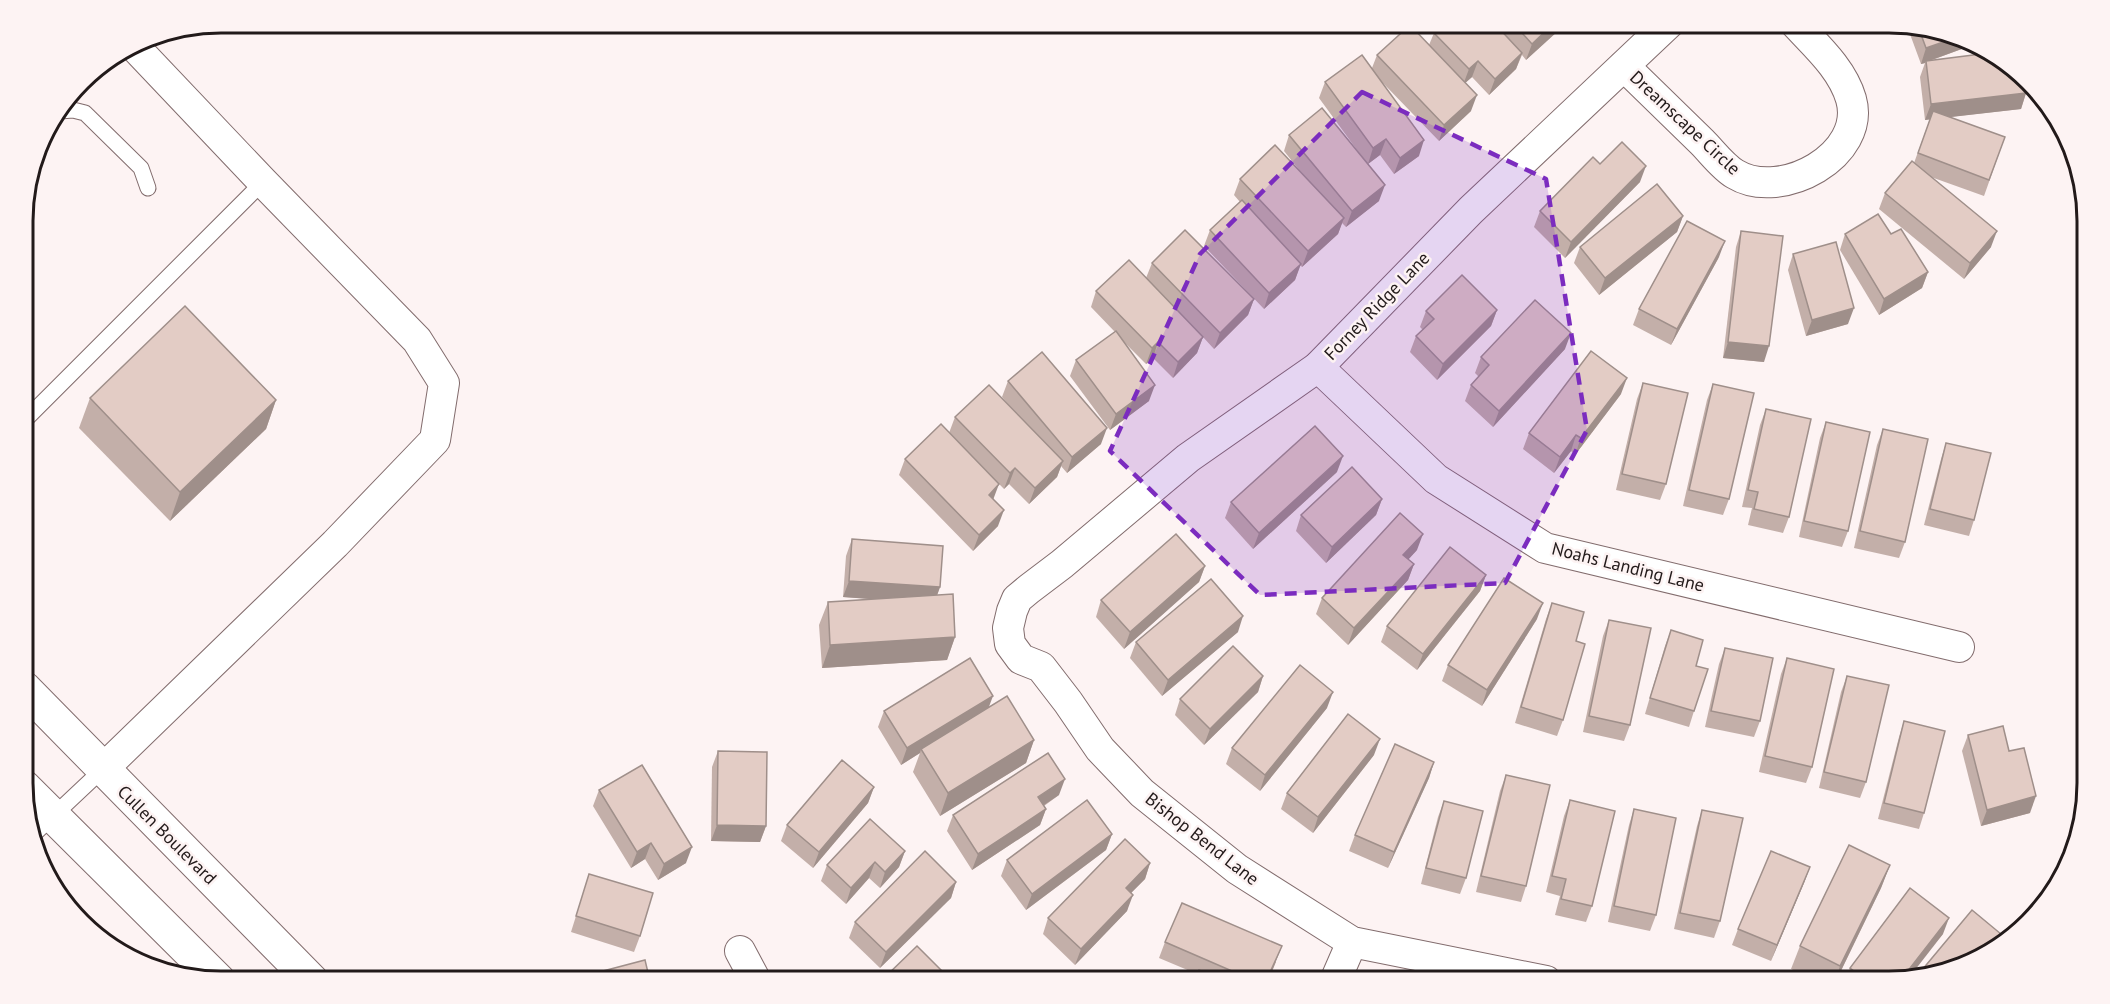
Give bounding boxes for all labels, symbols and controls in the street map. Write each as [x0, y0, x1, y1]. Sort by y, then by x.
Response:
street label: Dreamscape Circle [1625, 66, 1745, 180]
street label: Forney Ridge Lane [1319, 247, 1434, 365]
street label: Noahs Landing Lane [1549, 536, 1707, 597]
street label: Cullen Boulevard [113, 780, 222, 889]
street label: Bishop Bend Lane [1141, 787, 1264, 890]

